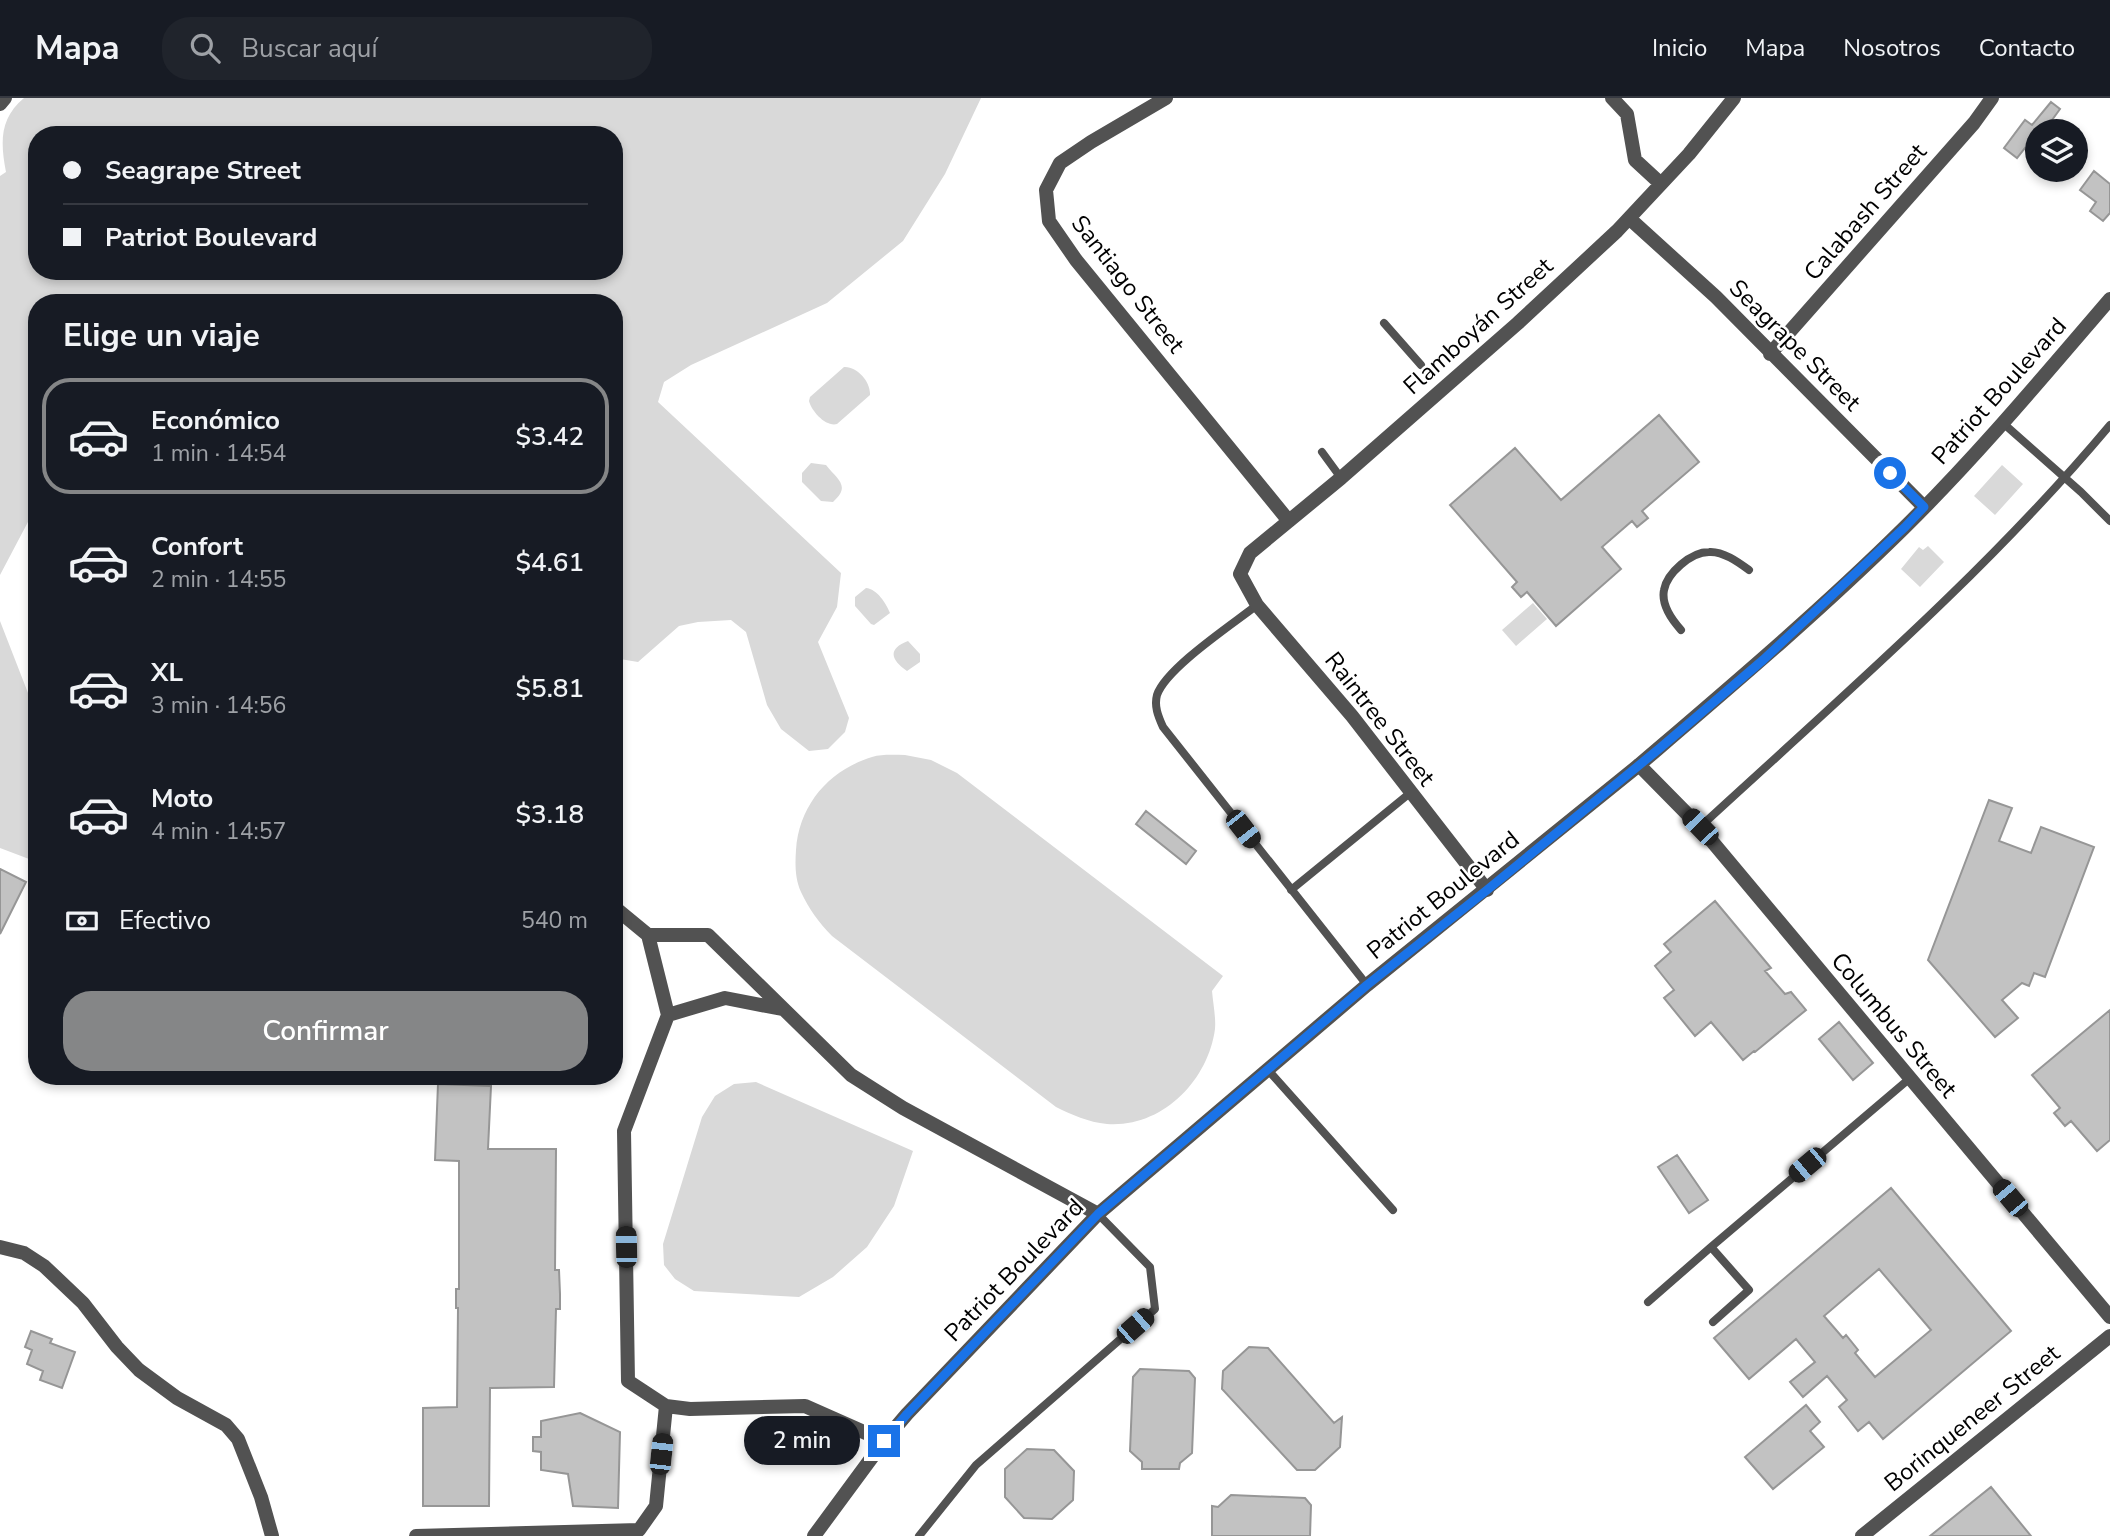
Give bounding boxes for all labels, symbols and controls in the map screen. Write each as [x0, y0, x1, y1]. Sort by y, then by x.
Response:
search box [162, 17, 652, 80]
text: Mapa [35, 26, 120, 71]
icon: search [186, 29, 224, 67]
text: Buscar aquí [242, 31, 377, 66]
text: Inicio [1652, 32, 1707, 64]
text: Mapa [1745, 32, 1805, 64]
text: Nosotros [1843, 32, 1941, 64]
text: Contacto [1979, 32, 2075, 64]
map controls [2025, 119, 2088, 182]
button: layers [2025, 119, 2088, 182]
street label: Calabash Street [1797, 136, 1934, 287]
text: Seagrape Street [105, 153, 301, 188]
street label: Santiago Street [1064, 208, 1192, 360]
text: Patriot Boulevard [105, 220, 317, 255]
street label: Flamboyán Street [1396, 250, 1560, 402]
street label: Seagrape Street [1722, 272, 1868, 418]
street label: Patriot Boulevard [1924, 311, 2074, 471]
text: Elige un viaje [63, 314, 260, 357]
text: Económico [151, 403, 280, 438]
icon: car [67, 405, 130, 468]
text: $3.42 [515, 419, 584, 454]
text: 1 min · 14:54 [151, 438, 286, 469]
route start [1874, 457, 1906, 489]
text: Confort [151, 529, 243, 564]
icon: car [67, 531, 130, 594]
text: $4.61 [515, 545, 584, 580]
text: 2 min · 14:55 [151, 564, 286, 595]
street label: Raintree Street [1318, 645, 1443, 793]
text: XL [151, 655, 183, 690]
icon: car [67, 657, 130, 720]
text: $5.81 [515, 671, 584, 706]
text: 3 min · 14:56 [151, 690, 286, 721]
text: Moto [151, 781, 213, 816]
icon: car [67, 783, 130, 846]
text: $3.18 [515, 797, 584, 832]
car [1678, 805, 1723, 849]
car [1222, 806, 1265, 852]
text: 4 min · 14:57 [151, 816, 286, 847]
street label: Patriot Boulevard [1360, 824, 1526, 966]
icon: cash [63, 902, 101, 940]
text: Efectivo [119, 903, 211, 938]
text: 540 m [521, 905, 588, 936]
street label: Columbus Street [1824, 946, 1965, 1105]
button: Confirmar [63, 991, 588, 1071]
car [1785, 1143, 1830, 1187]
car [1989, 1175, 2032, 1221]
street label: Patriot Boulevard [937, 1191, 1091, 1349]
car [616, 1226, 637, 1268]
car [1113, 1304, 1158, 1348]
street label: Borinqueneer Street [1878, 1337, 2067, 1499]
callout: 2 min [744, 1416, 860, 1466]
text: 2 min [773, 1425, 831, 1456]
route end [868, 1425, 900, 1457]
car [649, 1432, 674, 1476]

